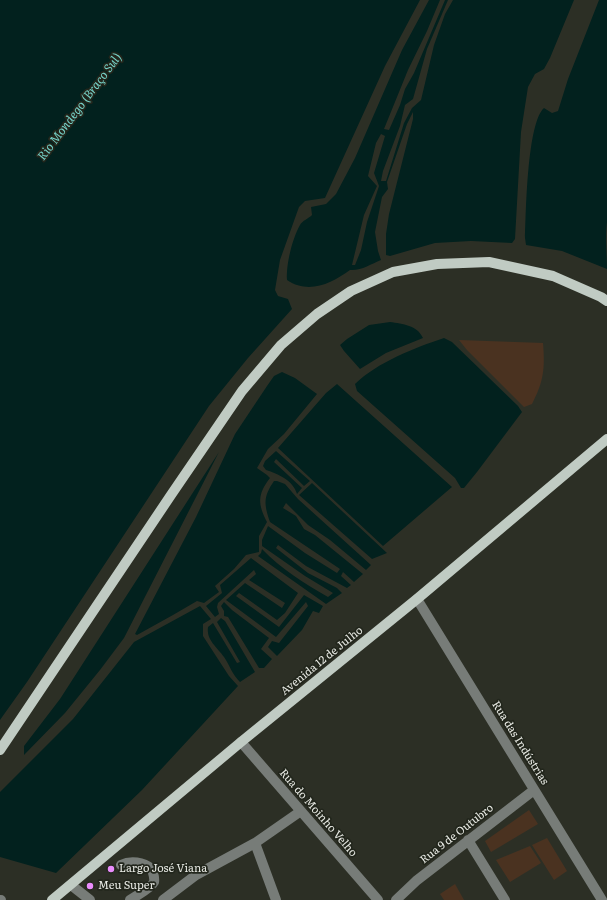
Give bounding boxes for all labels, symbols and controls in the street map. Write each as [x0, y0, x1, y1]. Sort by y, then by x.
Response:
water label: Rio Mondego (Braço Sul) [35, 51, 125, 163]
street label: Avenida 12 de Julho [278, 624, 366, 698]
street label: Rua das Indústrias [489, 699, 551, 787]
street label: Rua do Moinho Velho [276, 766, 360, 860]
street label: Rua 9 de Outubro [418, 801, 496, 867]
place label: Largo José Viana [119, 862, 207, 876]
marker: Largo José Viana [106, 864, 116, 874]
place label: Meu Super [98, 879, 155, 893]
marker: Meu Super [85, 881, 95, 891]

